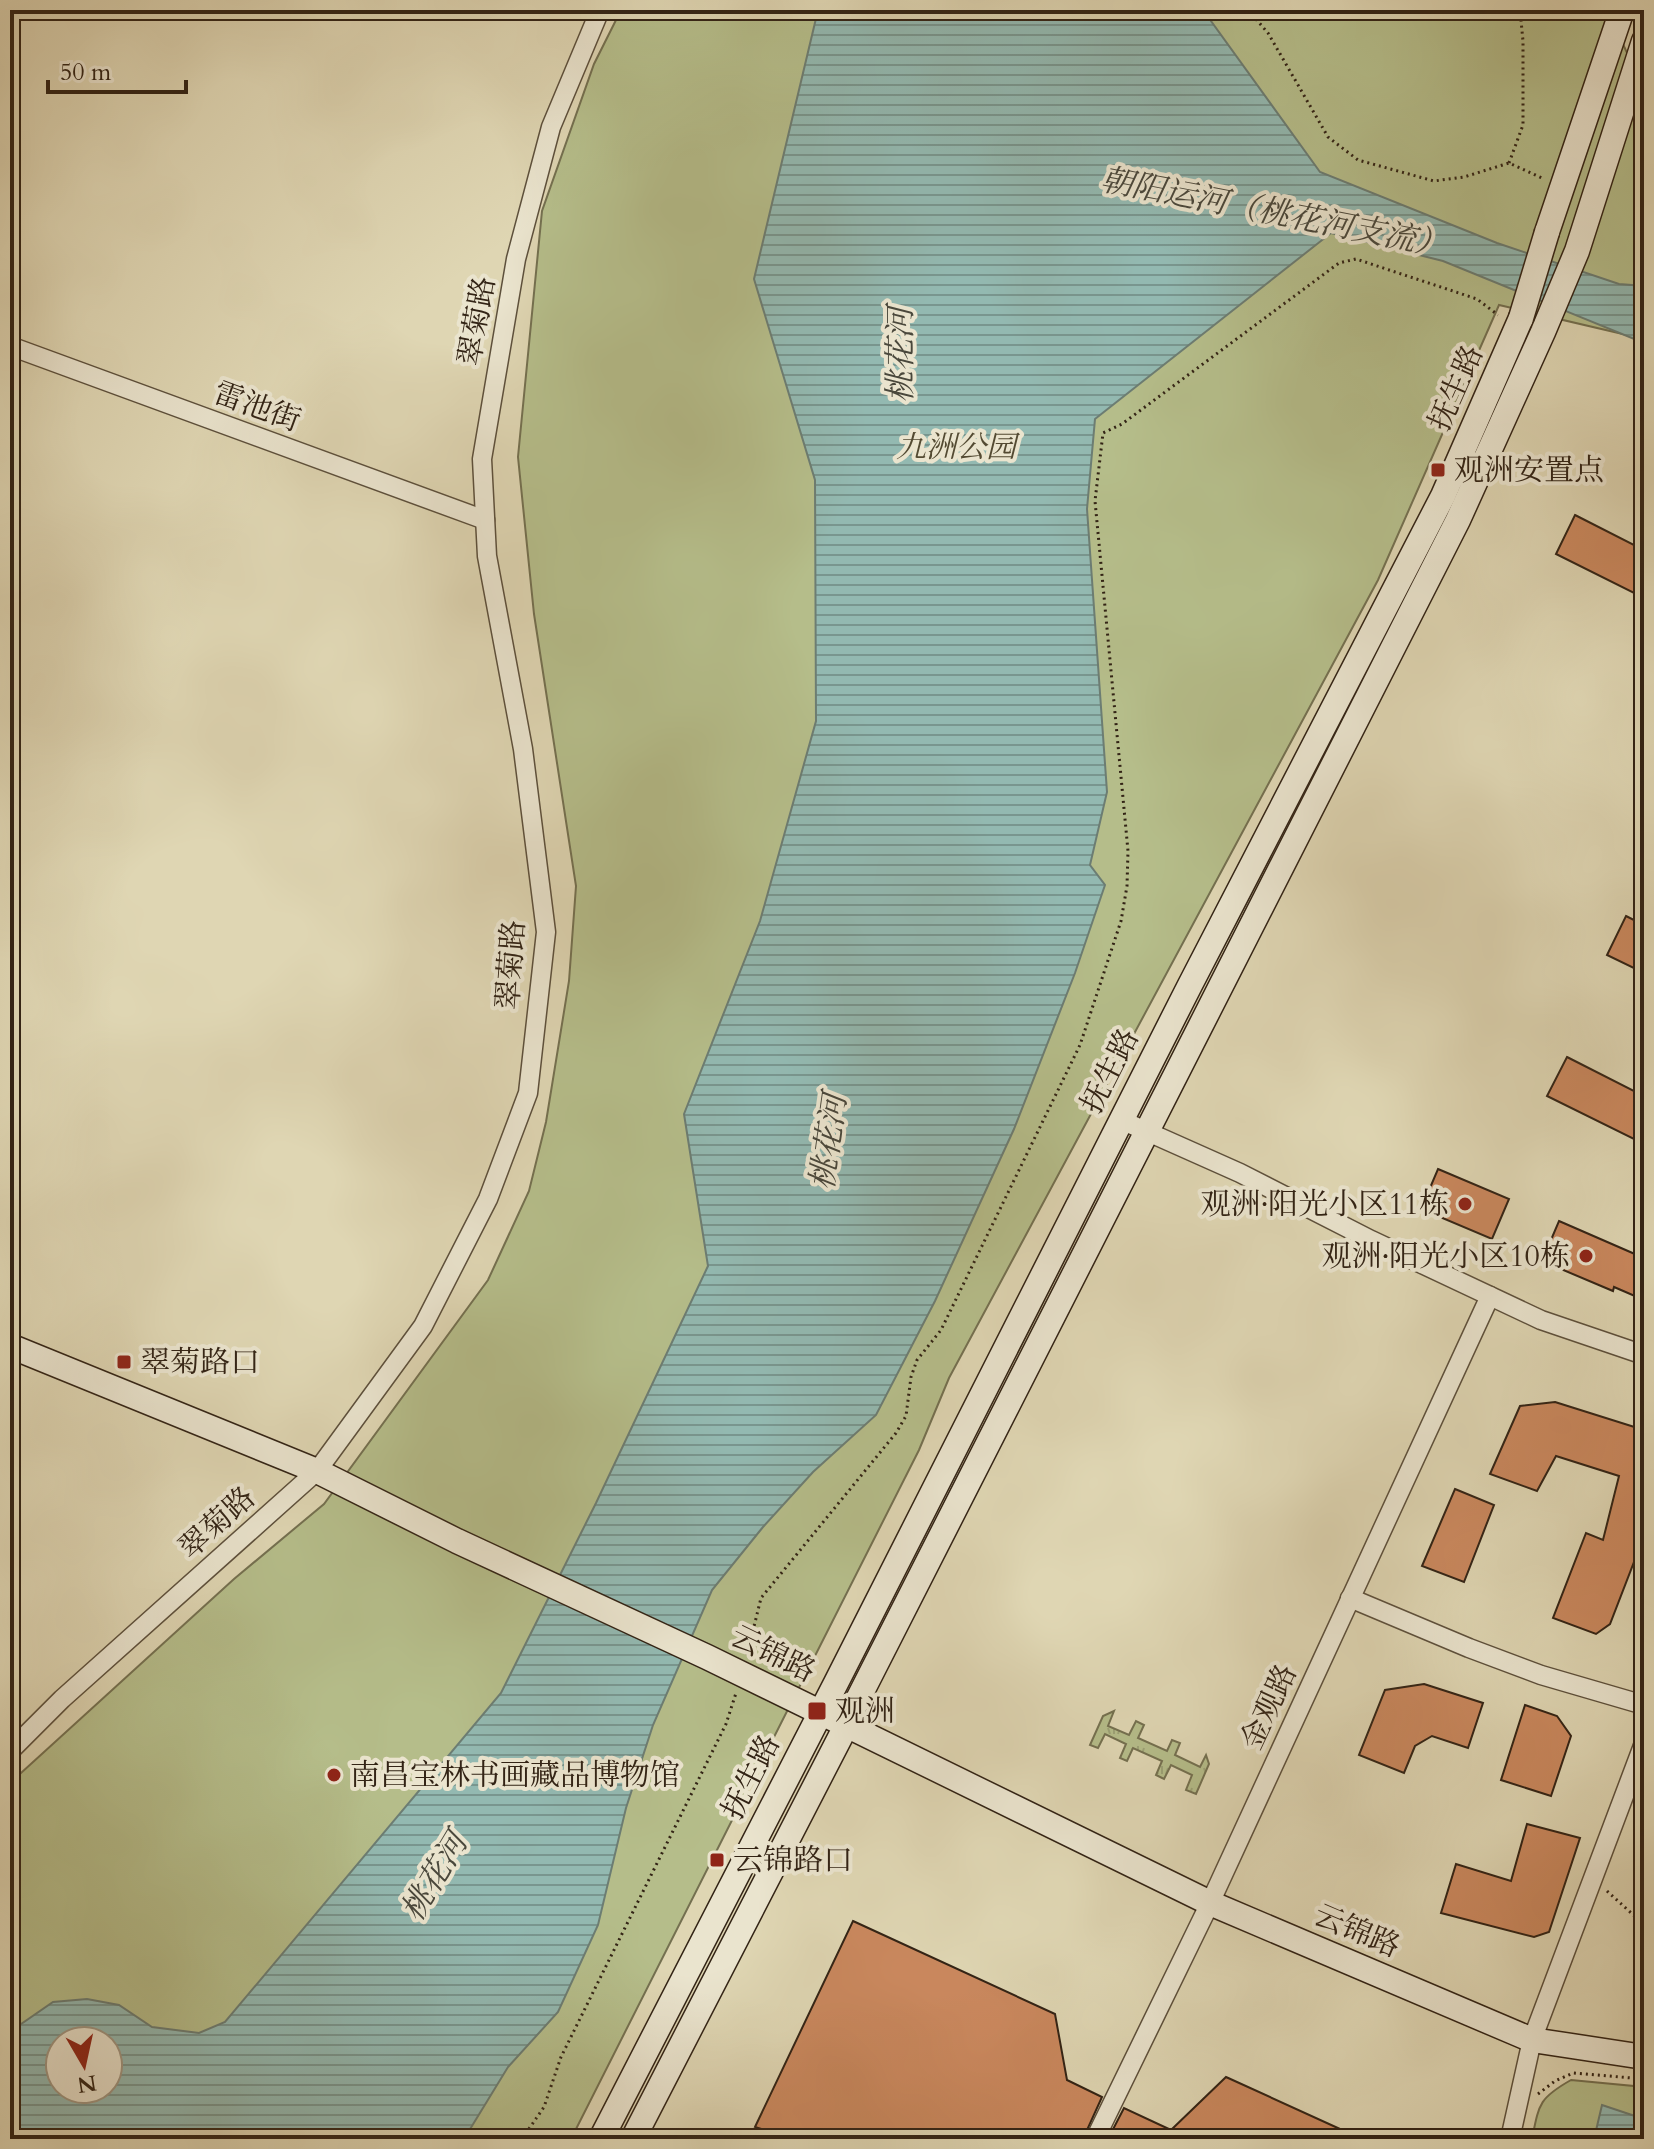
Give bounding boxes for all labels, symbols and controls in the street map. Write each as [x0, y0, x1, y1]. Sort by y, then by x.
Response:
scale bar [48, 44, 186, 94]
text: 50 m [60, 56, 112, 89]
water label: 朝阳运河（桃花河支流） [1097, 158, 1451, 268]
street label: 翠菊路 [449, 273, 505, 369]
water label: 桃花河 [879, 302, 923, 403]
street label: 抚生路 [1419, 339, 1493, 437]
street label: 雷池街 [208, 372, 306, 442]
park label: 九洲公园 [896, 427, 1020, 468]
place label: 观洲安置点 [1454, 450, 1604, 491]
marker: 观洲安置点 [1429, 461, 1447, 479]
street label: 翠菊路 [487, 919, 535, 1011]
street label: 抚生路 [1071, 1022, 1149, 1120]
water label: 桃花河 [801, 1086, 858, 1193]
place label: 观洲·阳光小区11栋 [1201, 1184, 1449, 1225]
marker: 观洲·阳光小区11栋 [1456, 1195, 1474, 1213]
place label: 观洲·阳光小区10栋 [1322, 1236, 1570, 1277]
marker: 观洲·阳光小区10栋 [1577, 1247, 1595, 1265]
place label: 翠菊路口 [140, 1342, 260, 1383]
marker: 翠菊路口 [115, 1353, 133, 1371]
street label: 翠菊路 [170, 1478, 264, 1568]
street label: 云锦路 [724, 1616, 822, 1692]
street label: 金观路 [1231, 1658, 1307, 1756]
place label: 观洲 [835, 1691, 895, 1732]
marker: 观洲 [806, 1700, 828, 1722]
street label: 抚生路 [712, 1728, 790, 1826]
place label: 南昌宝林书画藏品博物馆 [350, 1755, 680, 1796]
marker: 南昌宝林书画藏品博物馆 [325, 1766, 343, 1784]
water label: 桃花河 [391, 1820, 481, 1929]
place label: 云锦路口 [733, 1840, 853, 1881]
marker: 云锦路口 [708, 1851, 726, 1869]
street label: 云锦路 [1308, 1895, 1406, 1967]
north arrow [44, 2025, 124, 2105]
text: N [75, 2067, 99, 2100]

